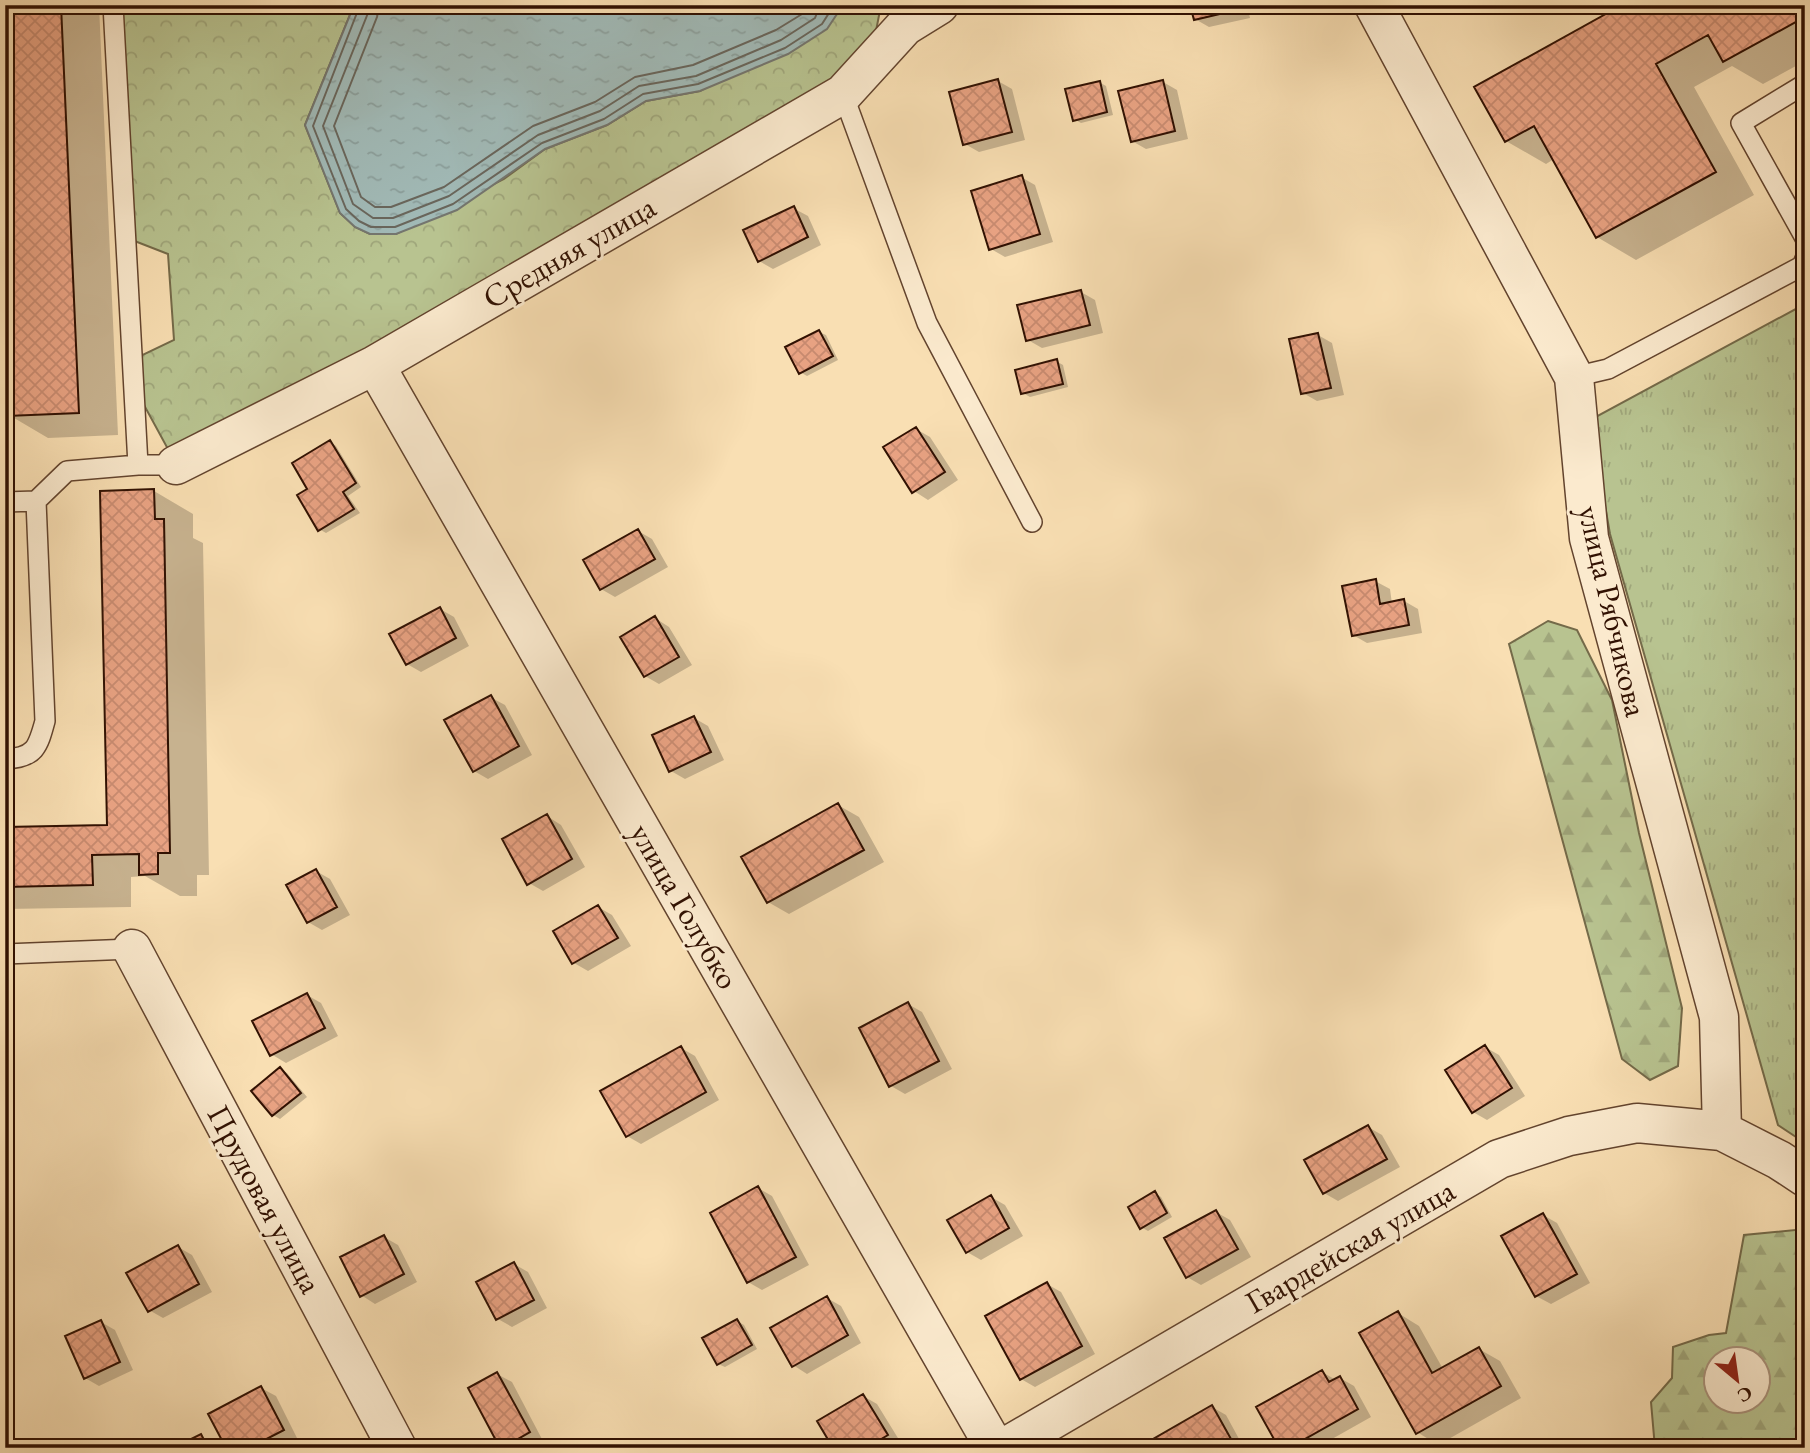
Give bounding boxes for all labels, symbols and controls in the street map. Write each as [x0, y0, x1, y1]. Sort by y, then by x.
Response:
street label: Средняя улица [475, 186, 663, 318]
street label: улица Рябчикова [1568, 501, 1658, 721]
street label: улица Голубко [621, 815, 749, 997]
street label: Прудовая улица [198, 1097, 332, 1301]
street label: Гвардейская улица [1238, 1169, 1462, 1323]
north arrow [1702, 1344, 1772, 1414]
text: С [1733, 1380, 1757, 1409]

